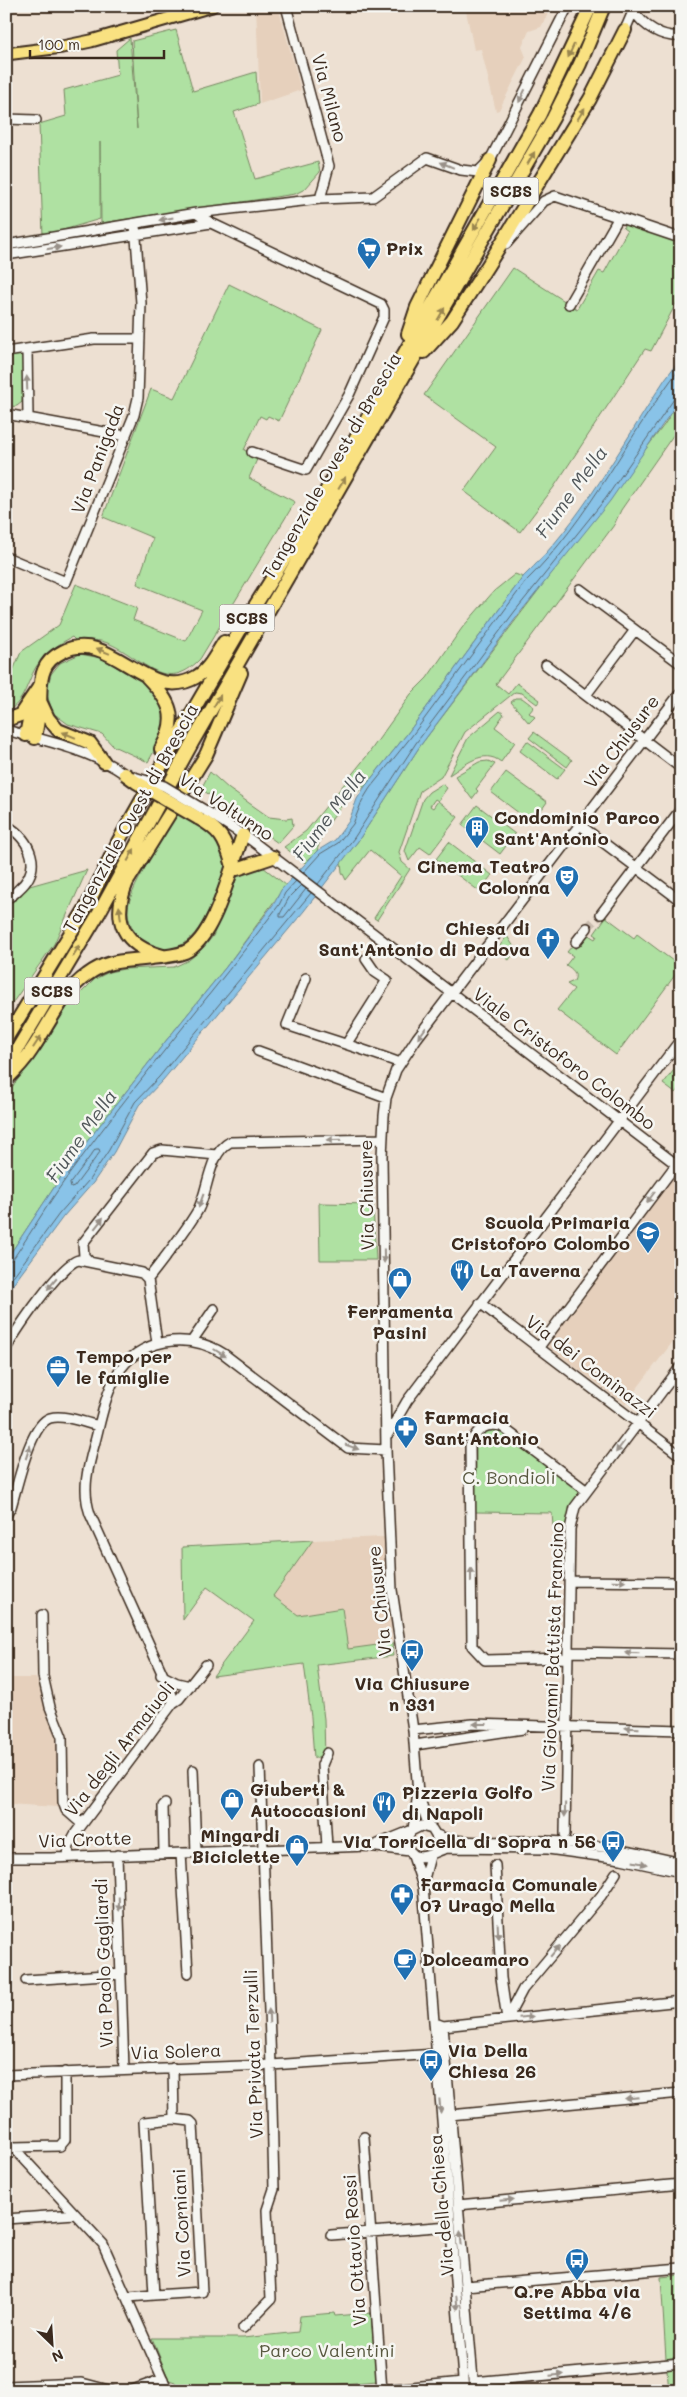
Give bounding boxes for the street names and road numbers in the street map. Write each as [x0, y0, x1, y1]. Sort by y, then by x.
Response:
street label: Via Milano [307, 51, 353, 145]
road number: SCBS [484, 178, 538, 205]
street label: Tangenziale Ovest di Brescia [256, 348, 406, 583]
street label: Via Panigada [65, 400, 129, 517]
road number: SCBS [220, 604, 274, 632]
street label: Via Chiusure [578, 690, 664, 793]
street label: Tangenziale Ovest di Brescia [57, 699, 203, 936]
street label: Via Volturno [175, 767, 279, 846]
road number: SCBS [24, 978, 80, 1004]
street label: Viale Cristoforo Colombo [468, 982, 661, 1135]
street label: Via Chiusure [353, 1139, 379, 1251]
street label: Via dei Cominazzi [521, 1309, 662, 1423]
street label: Via Giovanni Battista Francino [535, 1521, 569, 1792]
street label: Via Chiusure [361, 1545, 397, 1658]
street label: Via degli Armaiuoli [59, 1676, 180, 1821]
street label: Via Crotte [38, 1825, 132, 1853]
street label: Via Paolo Gagliardi [88, 1878, 118, 2048]
street label: Via Privata Terzulli [238, 1969, 268, 2139]
street label: Via Solera [130, 2037, 222, 2065]
street label: Via della Chiesa [423, 2133, 459, 2277]
street label: Via Corniani [166, 2168, 196, 2278]
street label: Via Ottavio Rossi [337, 2173, 371, 2327]

